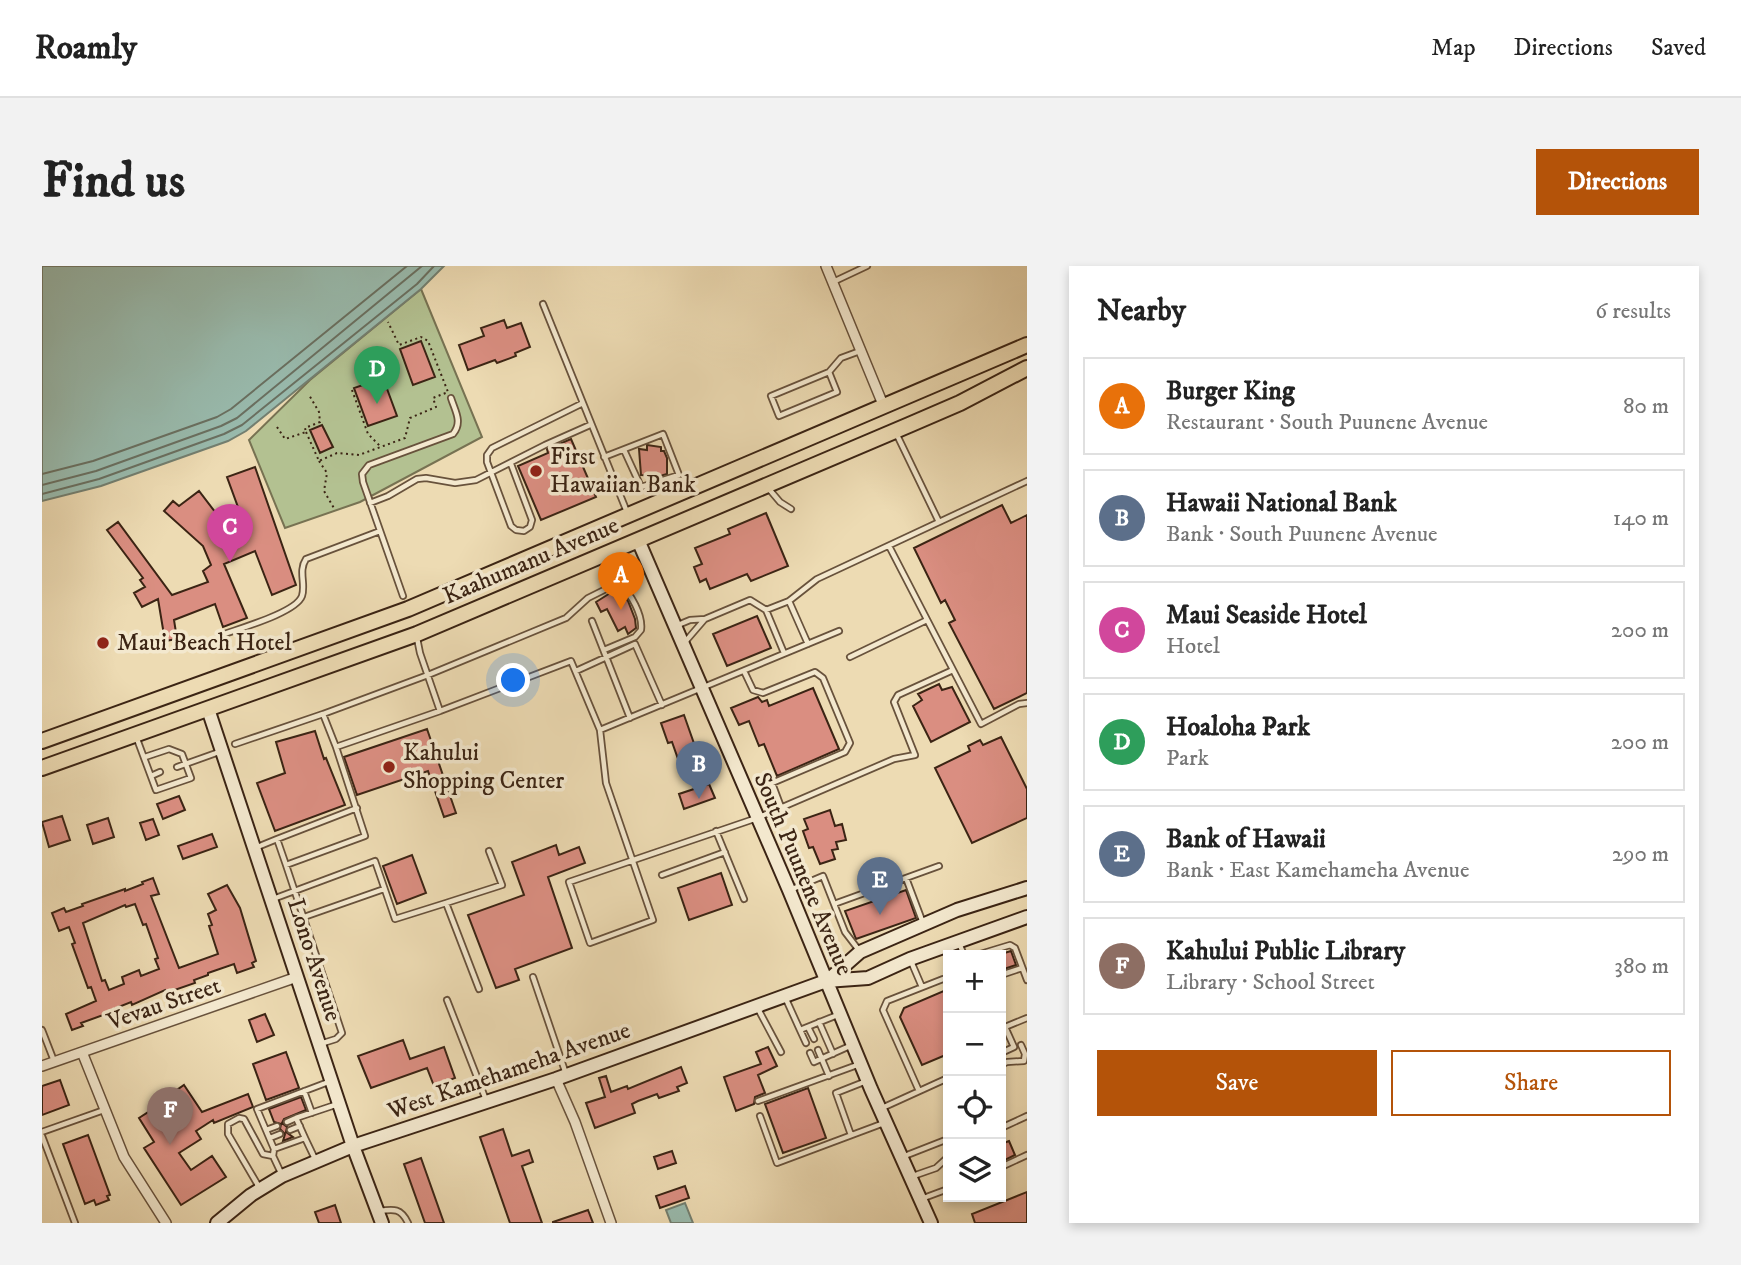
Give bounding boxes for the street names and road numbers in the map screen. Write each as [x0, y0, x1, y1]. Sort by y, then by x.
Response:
street label: Kaahumanu Avenue [439, 511, 623, 611]
street label: South Puunene Avenue [747, 768, 859, 980]
street label: Lono Avenue [280, 895, 348, 1025]
street label: Vevau Street [102, 970, 225, 1038]
street label: West Kamehameha Avenue [383, 1015, 634, 1127]

